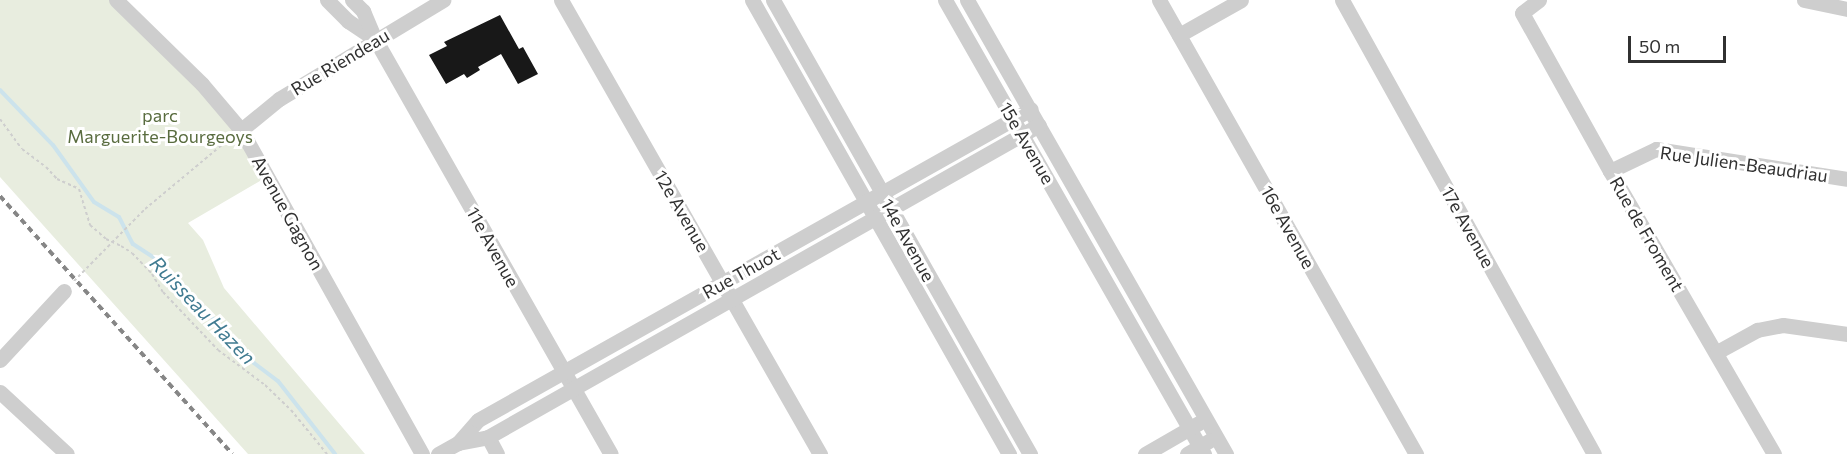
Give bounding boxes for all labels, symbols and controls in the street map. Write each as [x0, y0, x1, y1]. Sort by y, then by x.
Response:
street label: Rue Riendeau [287, 24, 393, 100]
scale bar [1631, 24, 1728, 62]
text: 50 m [1639, 35, 1680, 57]
street label: 15e Avenue [995, 98, 1059, 188]
park label: parc Marguerite-Bourgeoys [67, 105, 253, 148]
street label: Rue Julien-Beaudriau [1659, 142, 1829, 186]
street label: Avenue Gagnon [248, 152, 328, 274]
street label: 12e Avenue [650, 166, 714, 256]
street label: Rue de Froment [1605, 173, 1689, 295]
street label: 16e Avenue [1256, 182, 1320, 272]
street label: 17e Avenue [1437, 183, 1499, 271]
street label: 14e Avenue [876, 195, 940, 285]
street label: 11e Avenue [462, 203, 524, 291]
street label: Rue Thuot [699, 243, 783, 303]
water label: Ruisseau Hazen [145, 251, 261, 369]

